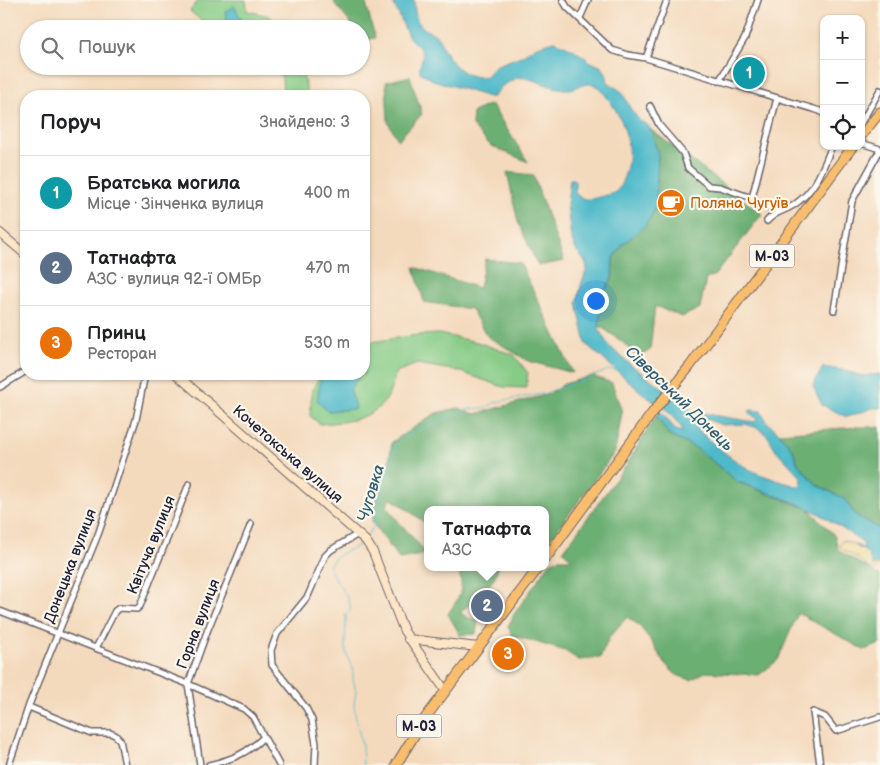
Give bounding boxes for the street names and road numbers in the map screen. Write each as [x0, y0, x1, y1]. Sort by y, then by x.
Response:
road number: М-03 [750, 245, 794, 268]
street label: Кочетокська вулиця [229, 401, 347, 508]
street label: Квітуча вулиця [123, 493, 180, 597]
street label: Донецька вулиця [40, 506, 101, 626]
street label: Горна вулиця [173, 577, 224, 672]
road number: М-03 [396, 714, 442, 738]

